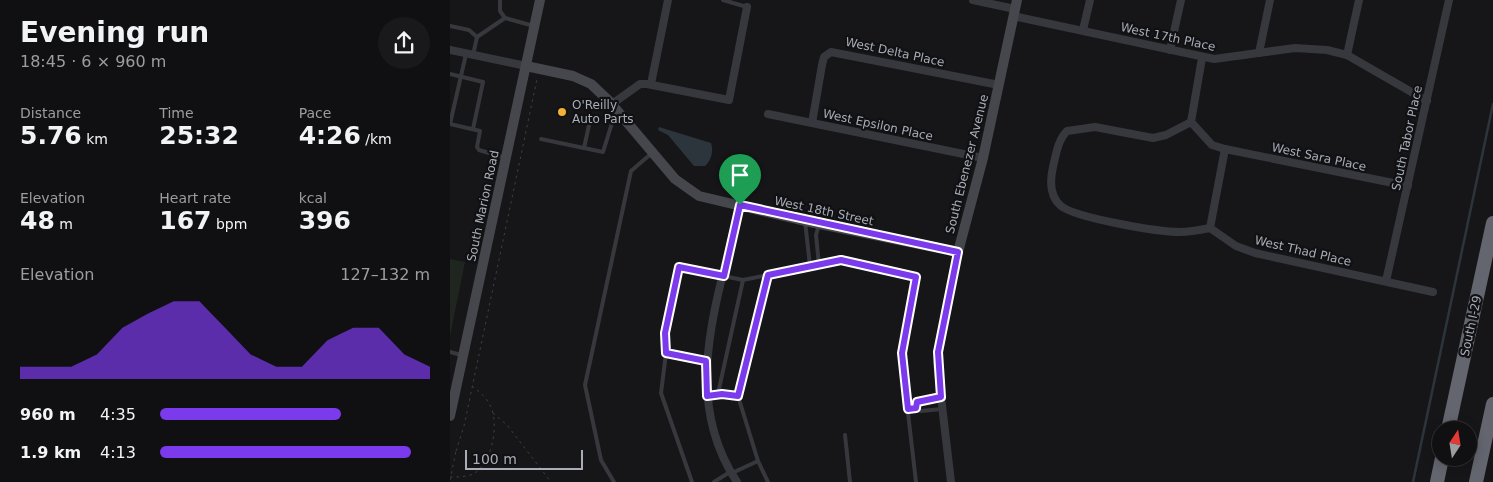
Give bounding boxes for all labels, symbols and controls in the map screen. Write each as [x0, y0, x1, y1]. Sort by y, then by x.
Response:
text: Evening run [20, 16, 209, 49]
button: share [378, 17, 430, 69]
street label: West 17th Place [1119, 20, 1217, 54]
street label: West Delta Place [844, 35, 946, 69]
text: 18:45 · 6 × 960 m [20, 52, 166, 71]
street label: South Tabor Place [1389, 84, 1425, 192]
street label: South Ebenezer Avenue [943, 93, 991, 235]
place label: O'Reilly Auto Parts [572, 98, 634, 126]
text: Distance [20, 105, 81, 121]
text: Time [159, 105, 194, 121]
text: Pace [299, 105, 331, 121]
marker: O'Reilly Auto Parts [556, 106, 568, 118]
street label: West Epsilon Place [822, 106, 934, 144]
text: 5.76 [20, 121, 82, 150]
text: 25:32 [159, 121, 239, 150]
text: 4:26 [299, 121, 361, 150]
text: km [82, 131, 108, 147]
text: /km [361, 131, 392, 147]
street label: West Sara Place [1270, 140, 1368, 174]
street label: South Marion Road [464, 149, 502, 263]
pin [719, 154, 761, 205]
icon: arrive [726, 161, 754, 189]
text: Elevation [20, 190, 85, 206]
text: Heart rate [159, 190, 231, 206]
text: kcal [299, 190, 327, 206]
street label: West 18th Street [773, 194, 875, 228]
text: 48 [20, 206, 55, 235]
text: 167 [159, 206, 212, 235]
text: 396 [299, 206, 351, 235]
text: m [55, 216, 73, 232]
text: bpm [212, 216, 247, 232]
street label: West Thad Place [1253, 233, 1353, 269]
text: Elevation [20, 265, 94, 284]
text: 127–132 m [340, 265, 430, 284]
street label: South I-29 [1458, 294, 1484, 358]
text: 960 m [20, 405, 76, 424]
text: 4:35 [100, 405, 136, 424]
north arrow [1432, 421, 1478, 466]
map controls [1432, 421, 1477, 466]
text: 1.9 km [20, 443, 81, 462]
text: 4:13 [100, 443, 136, 462]
scale bar [465, 447, 582, 470]
text: 100 m [472, 451, 517, 467]

